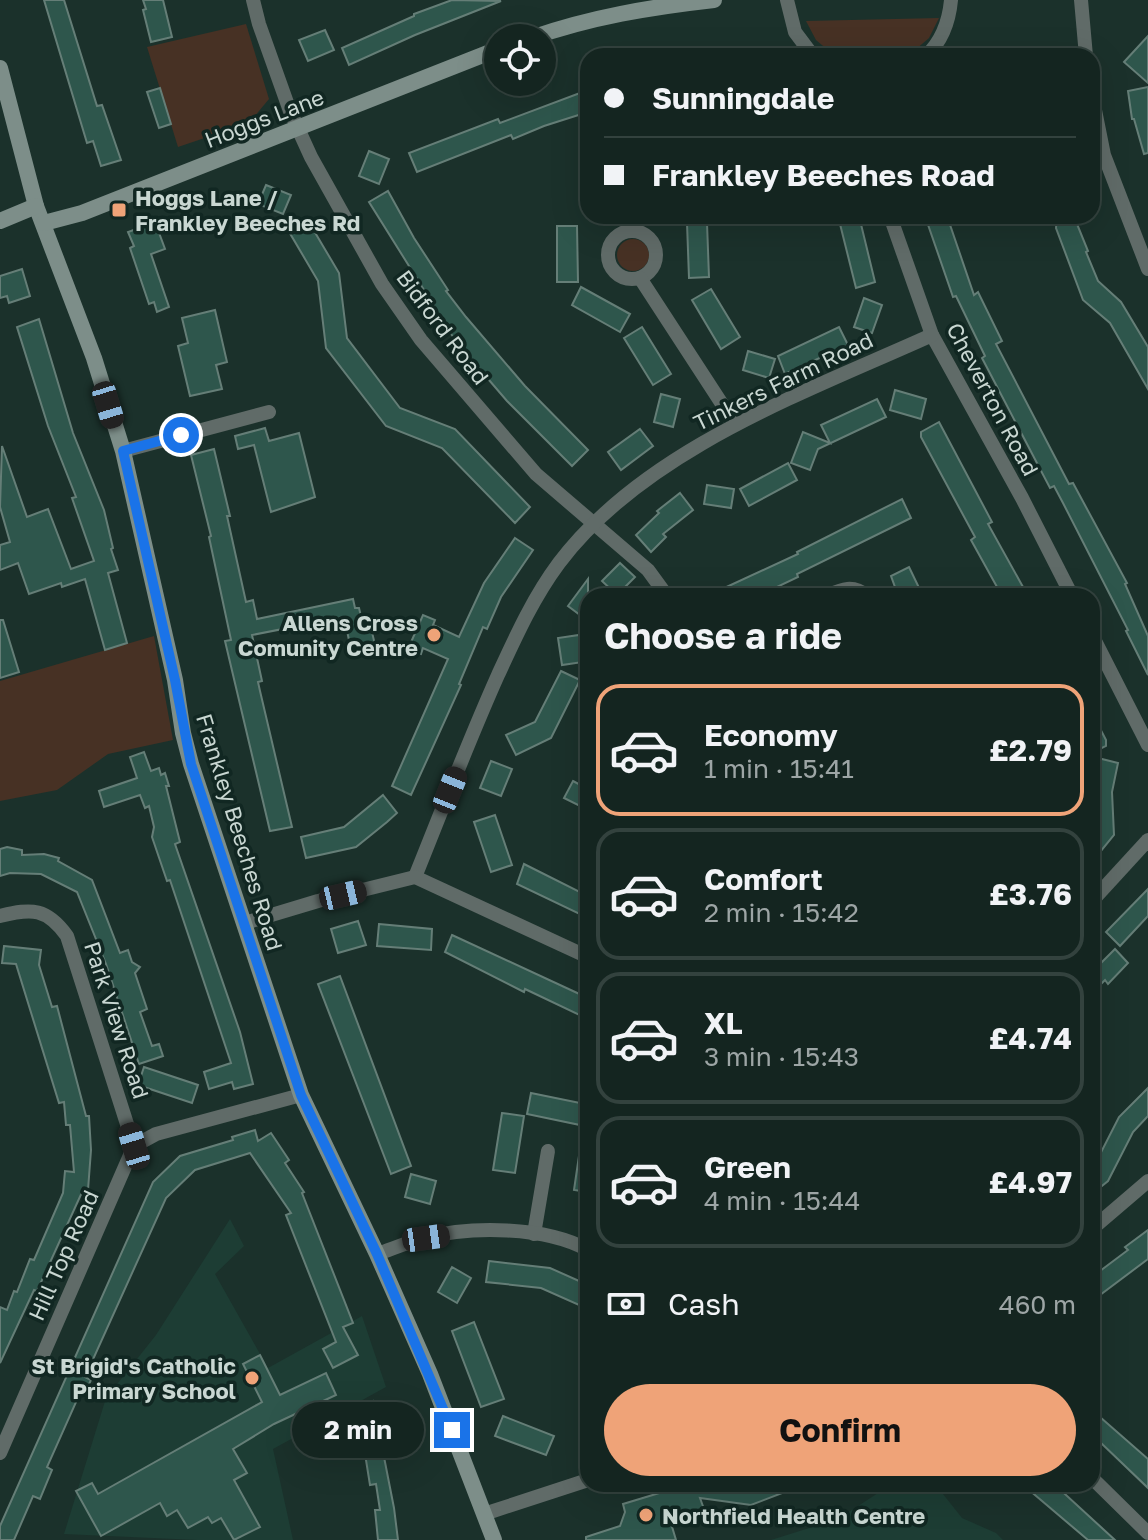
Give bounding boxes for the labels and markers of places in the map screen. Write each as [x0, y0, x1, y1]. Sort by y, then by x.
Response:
place label: Hoggs Lane / Frankley Beeches Rd [135, 184, 360, 236]
marker: Hoggs Lane / Frankley Beeches Rd [110, 201, 128, 219]
place label: Allens Cross Comunity Centre [238, 609, 418, 661]
marker: Allens Cross Comunity Centre [425, 626, 443, 644]
place label: St Brigid's Catholic Primary School [31, 1352, 236, 1404]
marker: St Brigid's Catholic Primary School [243, 1369, 261, 1387]
place label: Northfield Health Centre [662, 1502, 925, 1529]
marker: Northfield Health Centre [637, 1506, 655, 1524]

